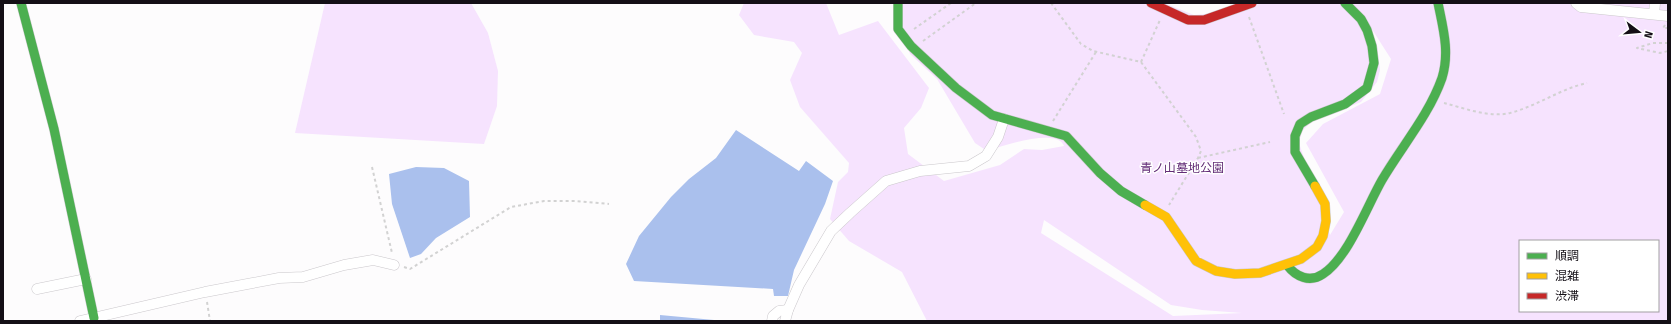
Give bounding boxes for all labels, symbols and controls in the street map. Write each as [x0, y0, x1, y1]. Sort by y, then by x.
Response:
north arrow [1619, 12, 1659, 52]
text: N [1641, 30, 1655, 40]
park label: 青ノ山墓地公園 [1140, 161, 1224, 175]
legend [1519, 240, 1659, 312]
text: 順調 [1555, 249, 1579, 263]
text: 混雑 [1555, 269, 1579, 283]
text: 渋滞 [1555, 289, 1579, 303]

